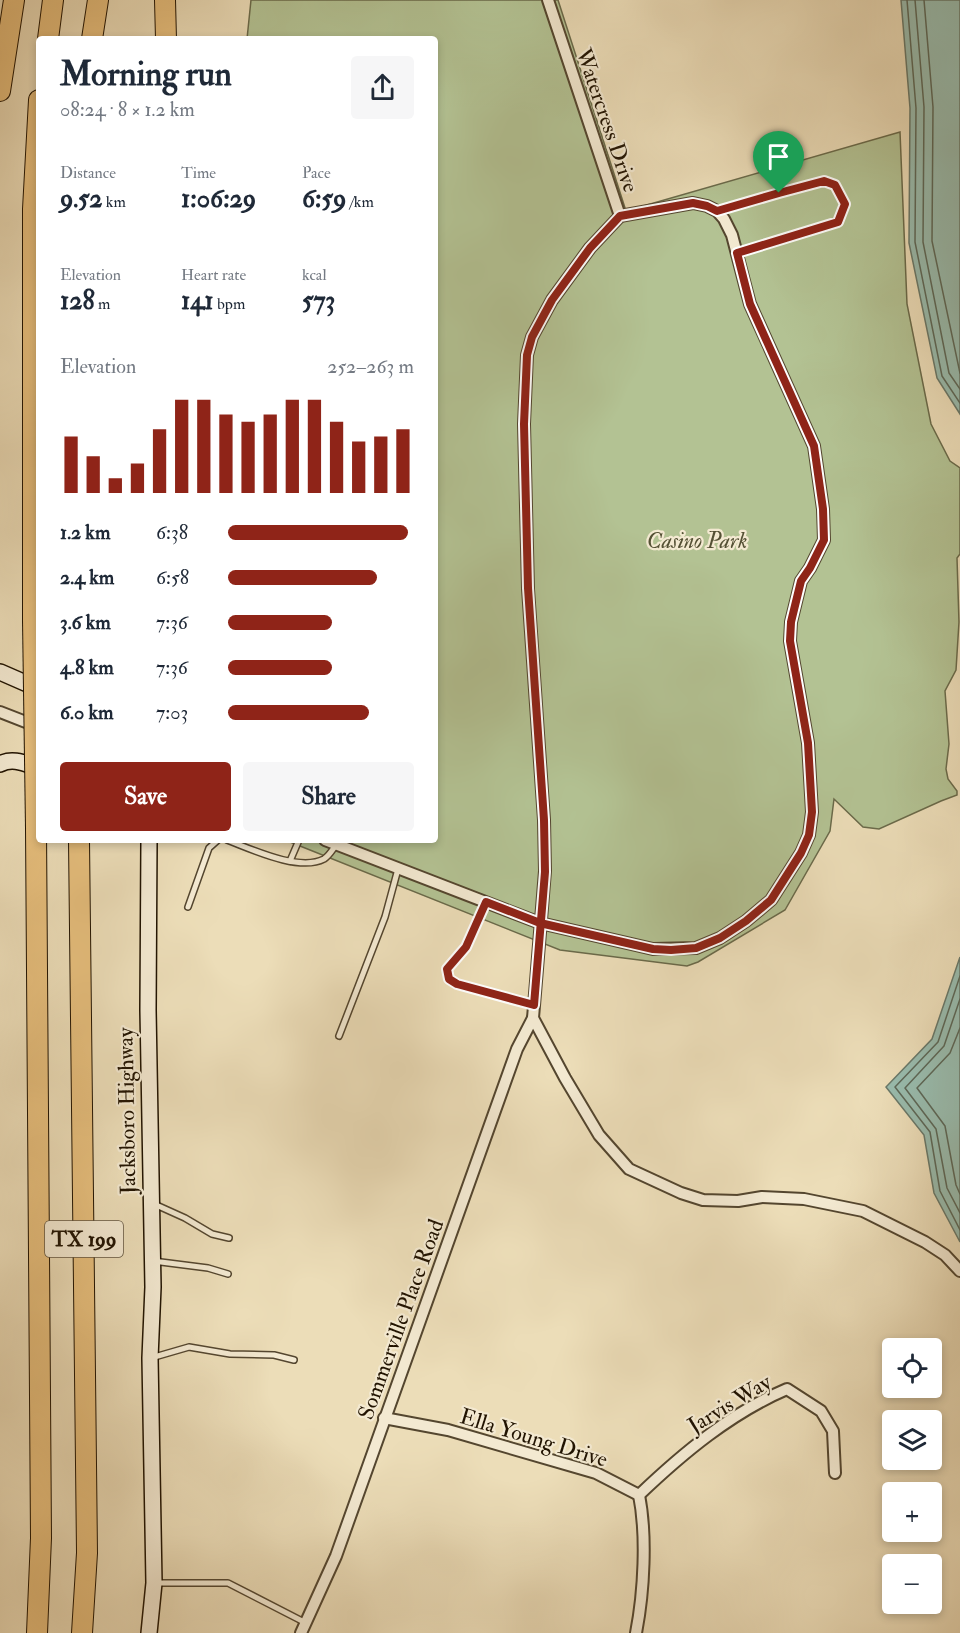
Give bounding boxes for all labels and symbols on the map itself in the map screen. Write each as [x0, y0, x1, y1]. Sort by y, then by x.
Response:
street label: Watercress Drive [569, 44, 645, 196]
pin [753, 131, 804, 193]
park label: Casino Park [647, 527, 747, 555]
street label: Jacksboro Highway [112, 1027, 142, 1196]
street label: Sommerville Place Road [352, 1215, 450, 1423]
road number: TX 199 [45, 1221, 123, 1257]
street label: Jarvis Way [682, 1368, 777, 1440]
street label: Ella Young Drive [456, 1402, 611, 1474]

